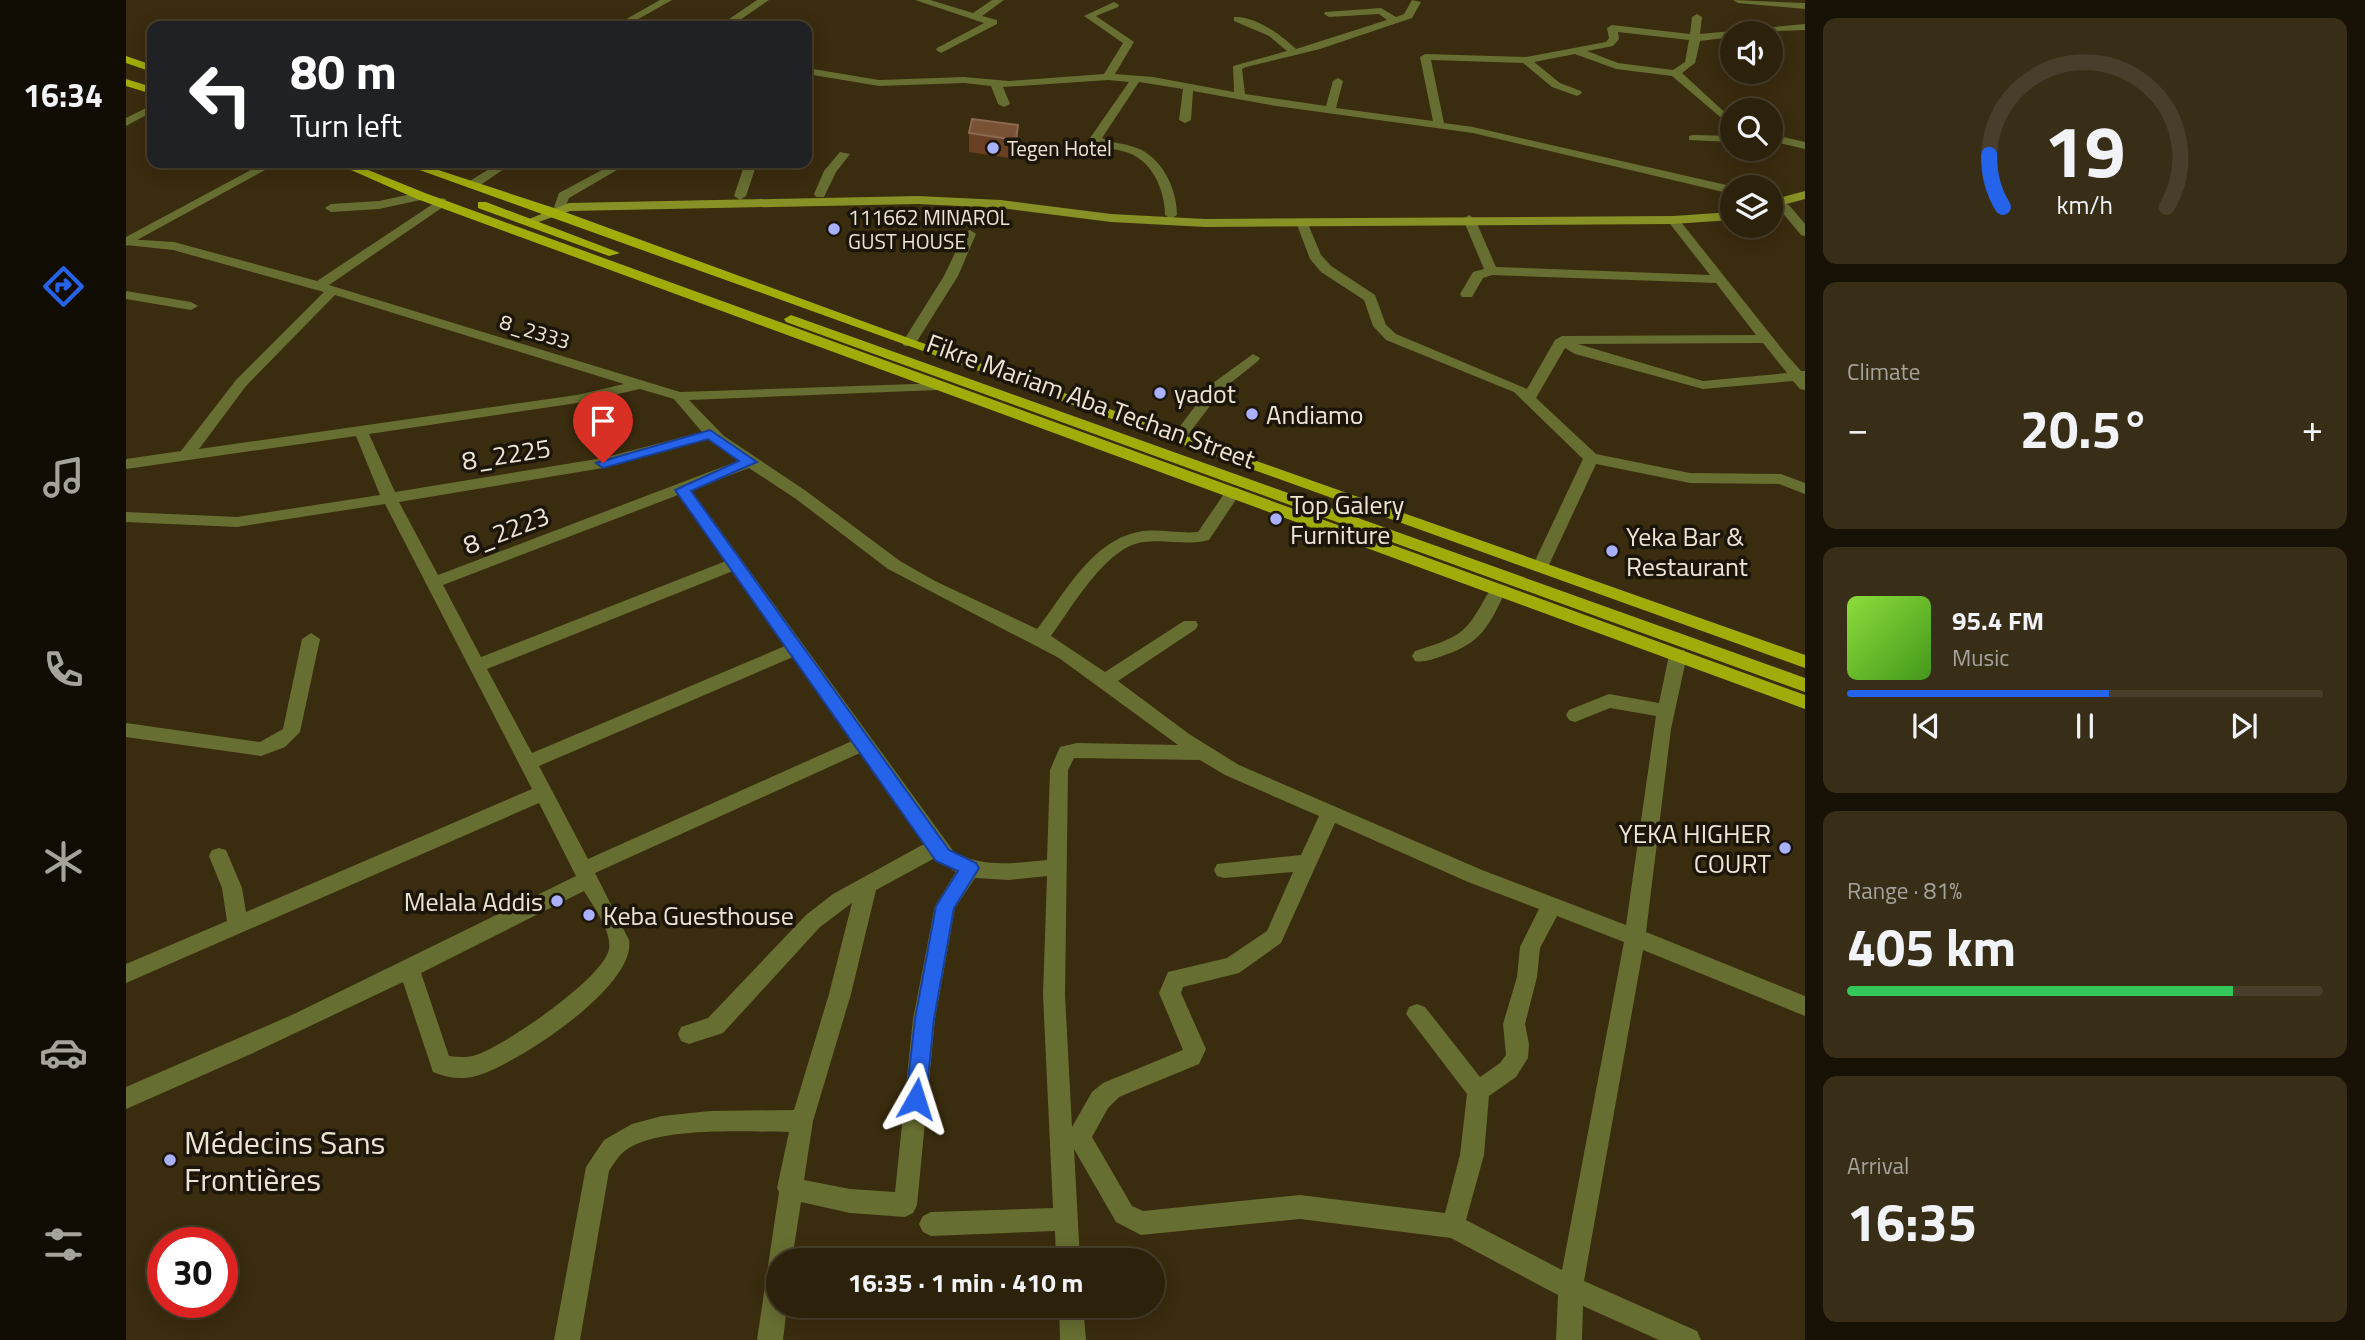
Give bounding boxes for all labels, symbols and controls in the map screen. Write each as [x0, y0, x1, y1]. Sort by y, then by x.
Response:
map controls [1720, 21, 1783, 238]
button: sound [1720, 21, 1783, 84]
text: 80 m [290, 33, 397, 108]
icon: left [175, 49, 266, 140]
text: 16:34 [23, 71, 103, 119]
text: 19 [2044, 96, 2126, 206]
button: search [1720, 98, 1783, 161]
text: Turn left [290, 101, 402, 149]
place label: Tegen Hotel [1007, 132, 1112, 164]
marker: Tegen Hotel [985, 140, 1001, 156]
button: layers [1720, 175, 1783, 238]
text: km/h [2057, 186, 2113, 224]
place label: 111662 MINAROL GUST HOUSE [848, 201, 1010, 257]
marker: 111662 MINAROL GUST HOUSE [826, 221, 842, 237]
icon: directions [39, 262, 88, 311]
street label: 8_2333 [496, 305, 574, 357]
street label: Fikre Mariam Aba Techan Street [921, 323, 1261, 479]
text: Climate [1847, 354, 1920, 389]
place label: yadot [1174, 374, 1236, 413]
marker: yadot [1152, 385, 1168, 401]
text: 20.5° [2020, 389, 2150, 468]
pin [573, 391, 633, 463]
place label: Andiamo [1266, 395, 1363, 434]
text: − [1847, 399, 1868, 457]
text: + [2302, 399, 2323, 457]
icon: arrive [584, 402, 622, 440]
marker: Andiamo [1244, 406, 1260, 422]
street label: 8_2225 [459, 428, 553, 480]
icon: music [39, 453, 88, 502]
place label: Top Galery Furniture [1290, 485, 1404, 554]
street label: 8_2223 [457, 496, 555, 564]
marker: Top Galery Furniture [1268, 511, 1284, 527]
place label: Yeka Bar & Restaurant [1626, 517, 1748, 586]
marker: Yeka Bar & Restaurant [1604, 543, 1620, 559]
text: 95.4 FM [1952, 601, 2044, 640]
text: Music [1952, 640, 2009, 675]
icon: phone [39, 645, 88, 694]
icon: previous [1907, 707, 1945, 745]
icon: pause [2066, 707, 2104, 745]
icon: next [2225, 707, 2263, 745]
place label: YEKA HIGHER COURT [1619, 814, 1771, 883]
icon: climate [39, 837, 88, 886]
marker: YEKA HIGHER COURT [1777, 840, 1793, 856]
text: Range · 81% [1847, 873, 1962, 908]
place label: Melala Addis [404, 882, 543, 921]
marker: Melala Addis [549, 893, 565, 909]
place label: Keba Guesthouse [603, 896, 794, 935]
marker: Keba Guesthouse [581, 907, 597, 923]
text: 405 km [1847, 907, 2016, 986]
icon: car [39, 1028, 88, 1077]
position arrow [879, 1062, 953, 1136]
place label: Médecins Sans Frontières [184, 1118, 385, 1203]
text: Arrival [1847, 1148, 1909, 1183]
marker: Médecins Sans Frontières [162, 1152, 178, 1168]
text: 16:35 [1847, 1182, 1977, 1261]
icon: filters [39, 1220, 88, 1269]
speed limit sign: 30 [147, 1227, 238, 1318]
text: 16:35 · 1 min · 410 m [848, 1263, 1083, 1302]

